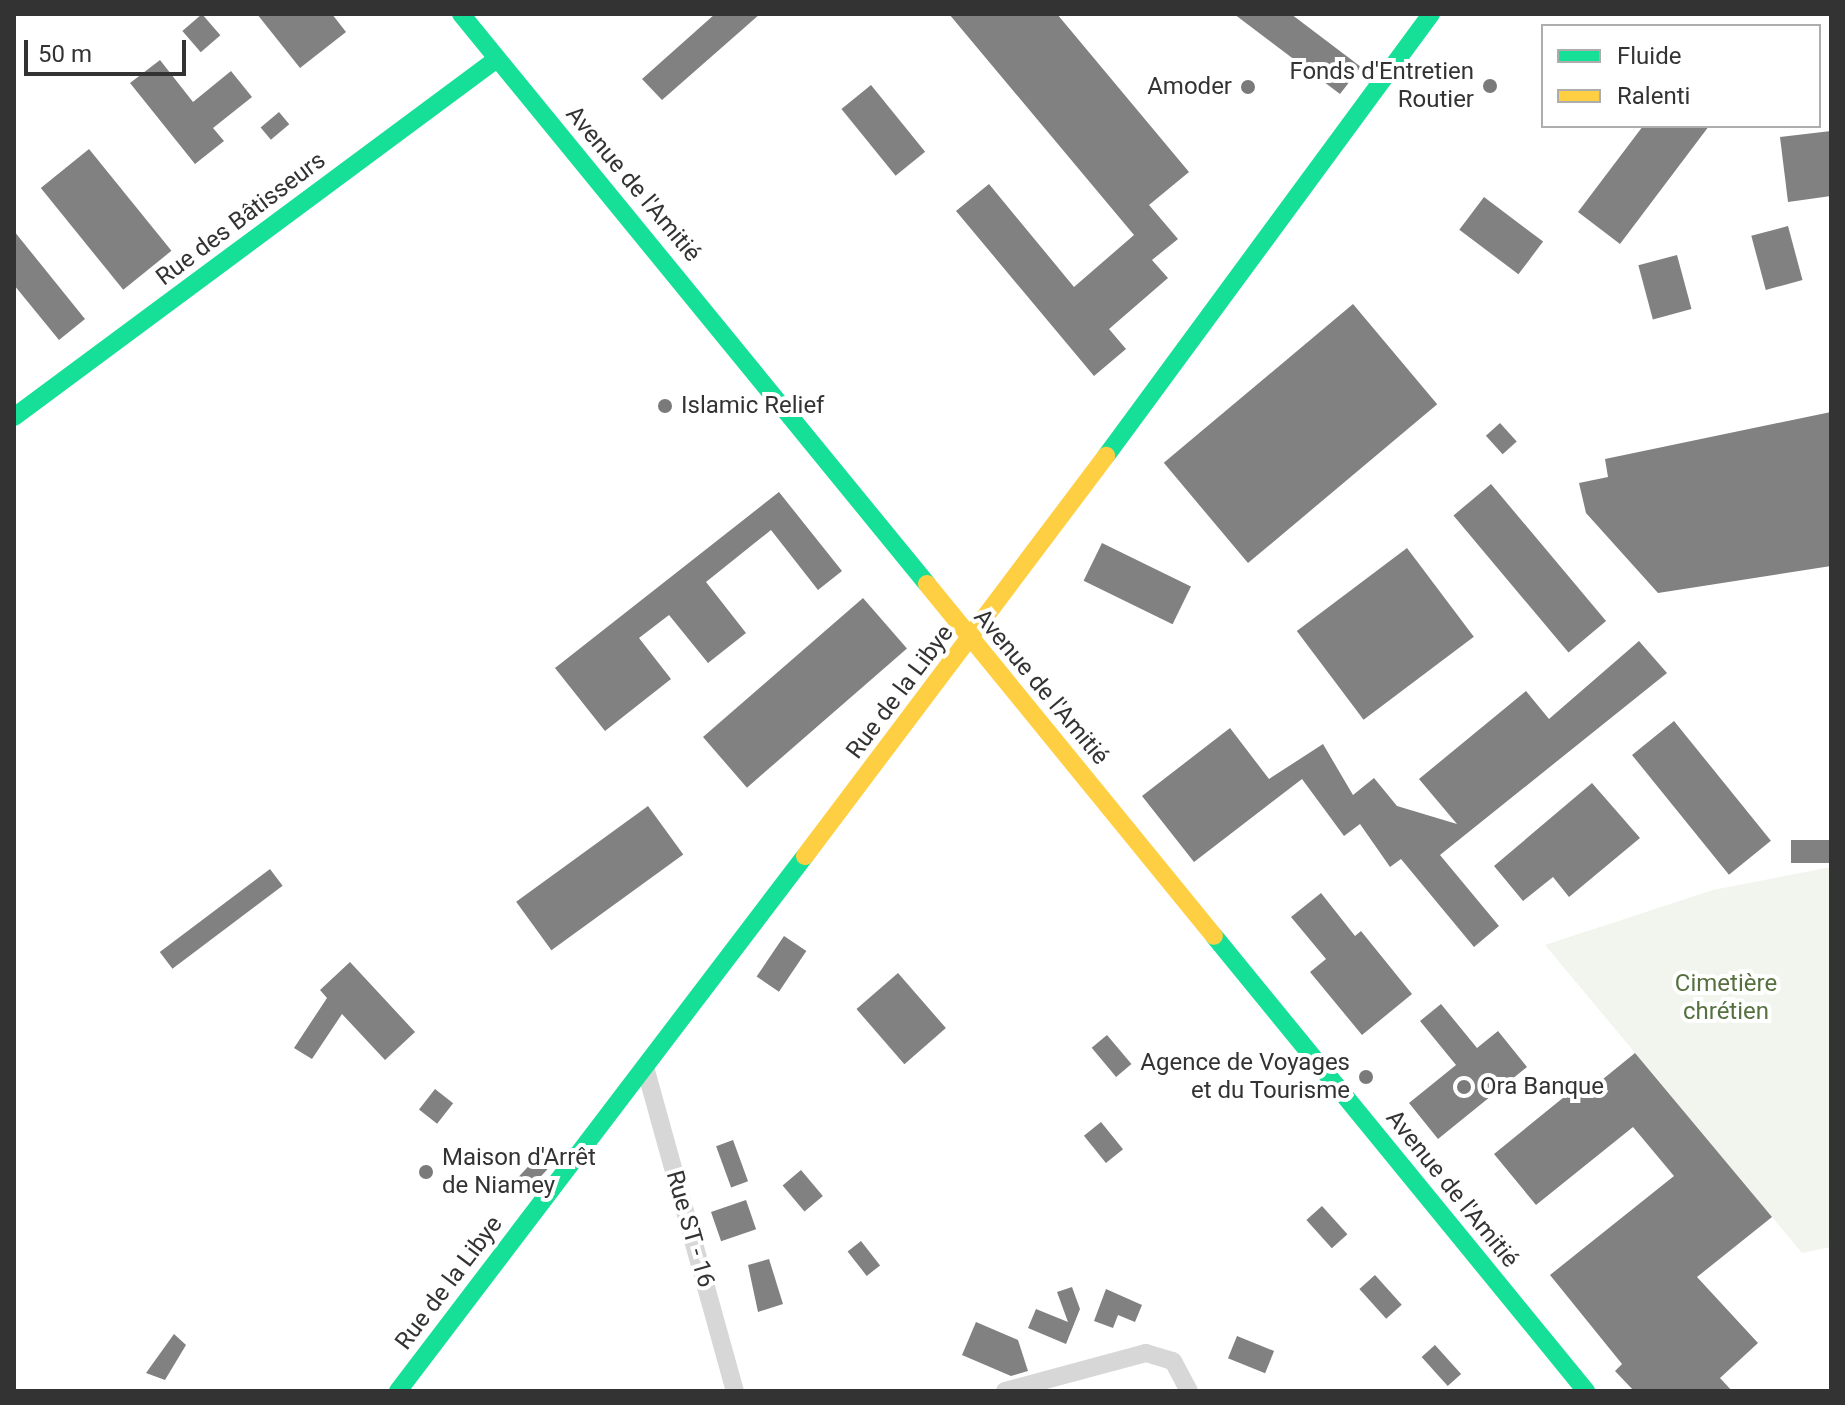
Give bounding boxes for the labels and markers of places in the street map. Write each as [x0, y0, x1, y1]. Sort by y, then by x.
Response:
place label: Fonds d'Entretien Routier [1289, 58, 1474, 114]
place label: Amoder [1147, 73, 1232, 101]
marker: Fonds d'Entretien Routier [1481, 77, 1499, 95]
marker: Amoder [1239, 78, 1257, 96]
place label: Islamic Relief [681, 392, 824, 420]
marker: Islamic Relief [656, 397, 674, 415]
place label: Agence de Voyages et du Tourisme [1140, 1049, 1350, 1105]
marker: Agence de Voyages et du Tourisme [1357, 1068, 1375, 1086]
place label: Ora Banque [1480, 1073, 1604, 1101]
marker: Ora Banque [1455, 1078, 1473, 1096]
place label: Maison d'Arrêt de Niamey [442, 1144, 596, 1200]
marker: Maison d'Arrêt de Niamey [417, 1163, 435, 1181]

